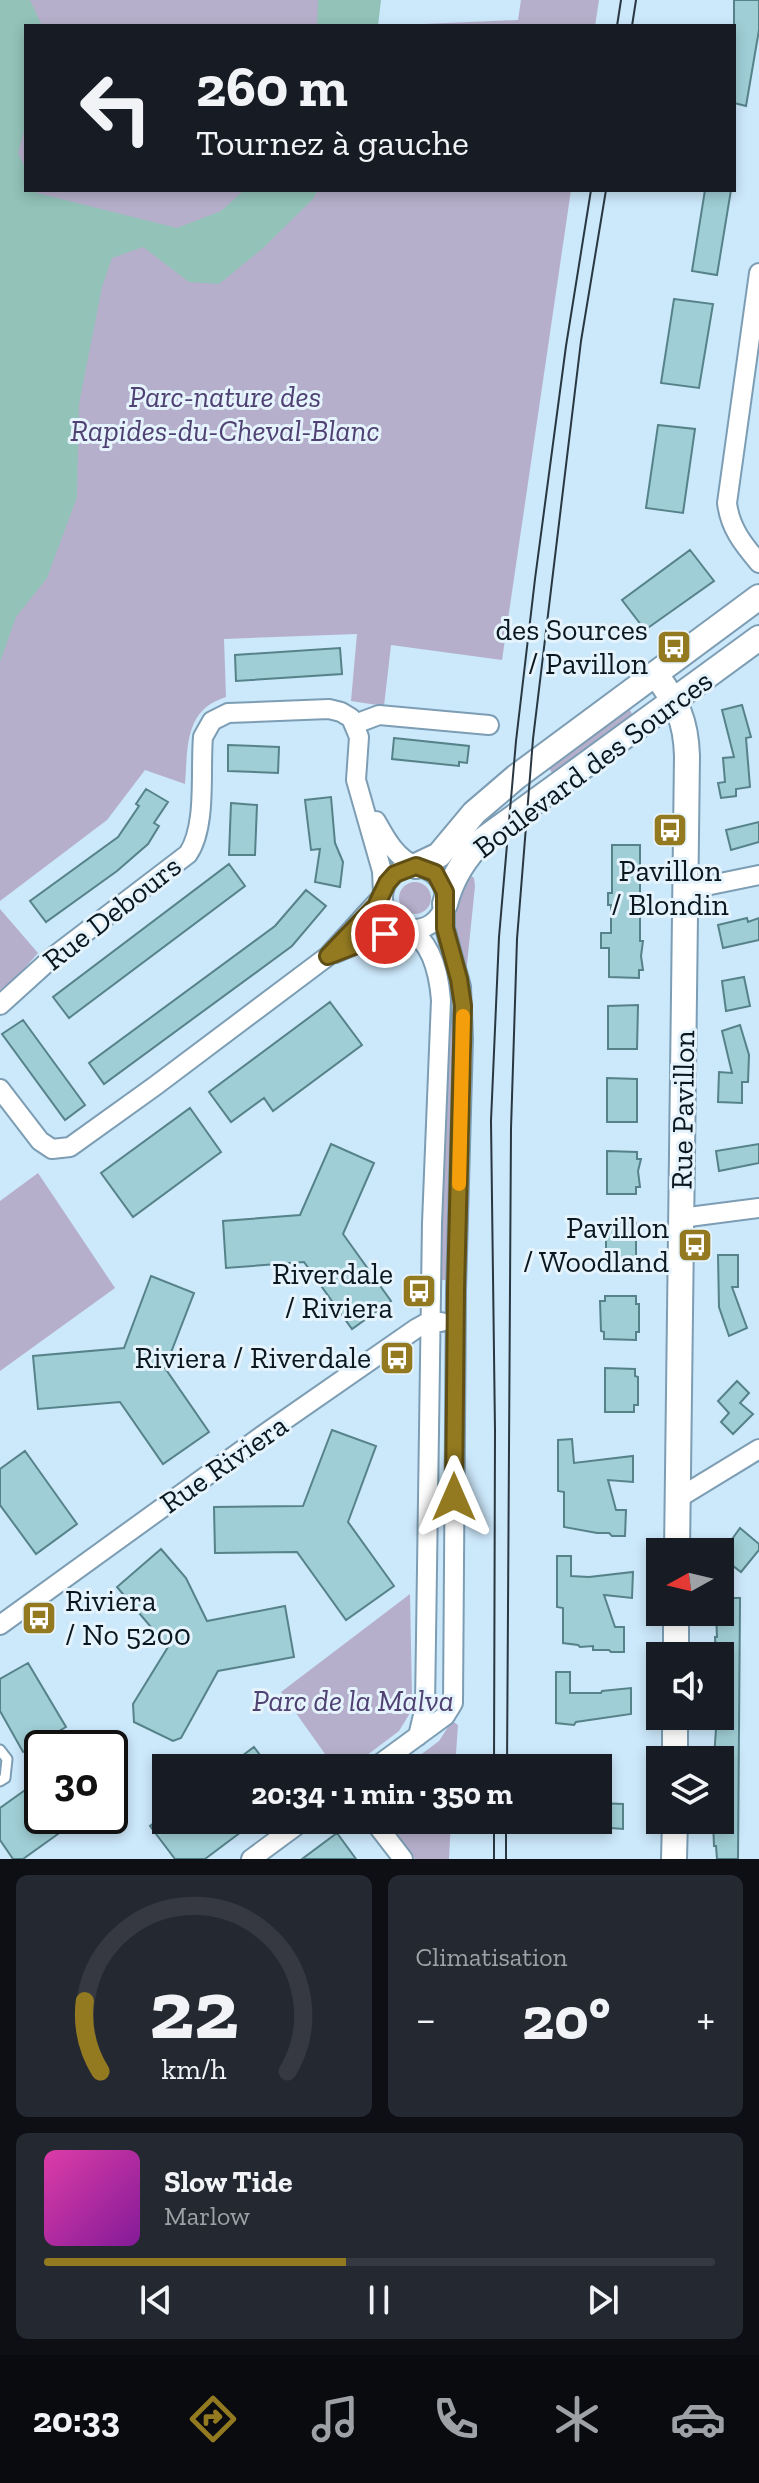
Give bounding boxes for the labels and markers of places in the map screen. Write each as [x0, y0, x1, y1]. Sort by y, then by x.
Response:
place label: des Sources / Pavillon [496, 612, 648, 682]
bus stop icon: des Sources / Pavillon [655, 628, 693, 666]
bus stop icon: Pavillon / Blondin [651, 811, 689, 849]
place label: Pavillon / Blondin [611, 853, 729, 923]
pin [351, 900, 419, 968]
place label: Pavillon / Woodland [523, 1210, 670, 1280]
bus stop icon: Pavillon / Woodland [676, 1226, 714, 1264]
place label: Riverdale / Riviera [272, 1256, 393, 1326]
bus stop icon: Riverdale / Riviera [400, 1272, 438, 1310]
bus stop icon: Riviera / Riverdale [378, 1339, 416, 1377]
place label: Riviera / Riverdale [135, 1340, 371, 1376]
place label: Riviera / No 5200 [65, 1583, 191, 1653]
bus stop icon: Riviera / No 5200 [20, 1599, 58, 1637]

